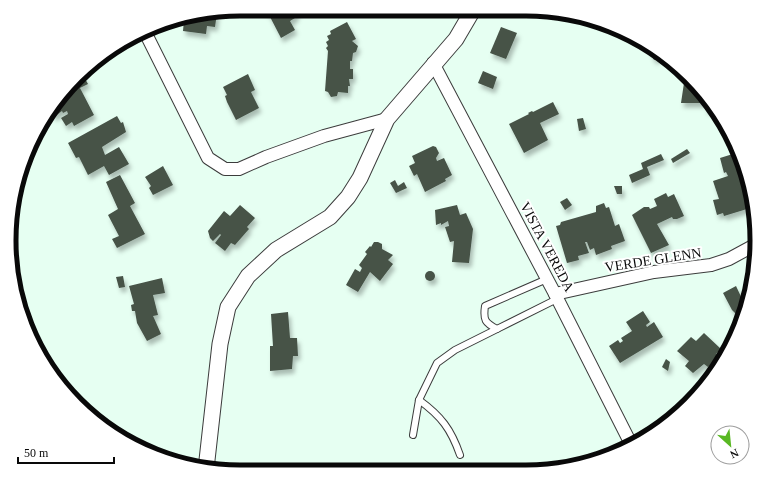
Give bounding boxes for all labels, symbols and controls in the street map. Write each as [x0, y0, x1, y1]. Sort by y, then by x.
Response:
street label: VISTA VEREDA [517, 200, 577, 295]
street label: VERDE GLENN [604, 245, 702, 275]
north arrow [710, 425, 750, 465]
scale bar [18, 439, 114, 465]
text: 50 m [24, 446, 49, 460]
text: N [728, 447, 741, 461]

